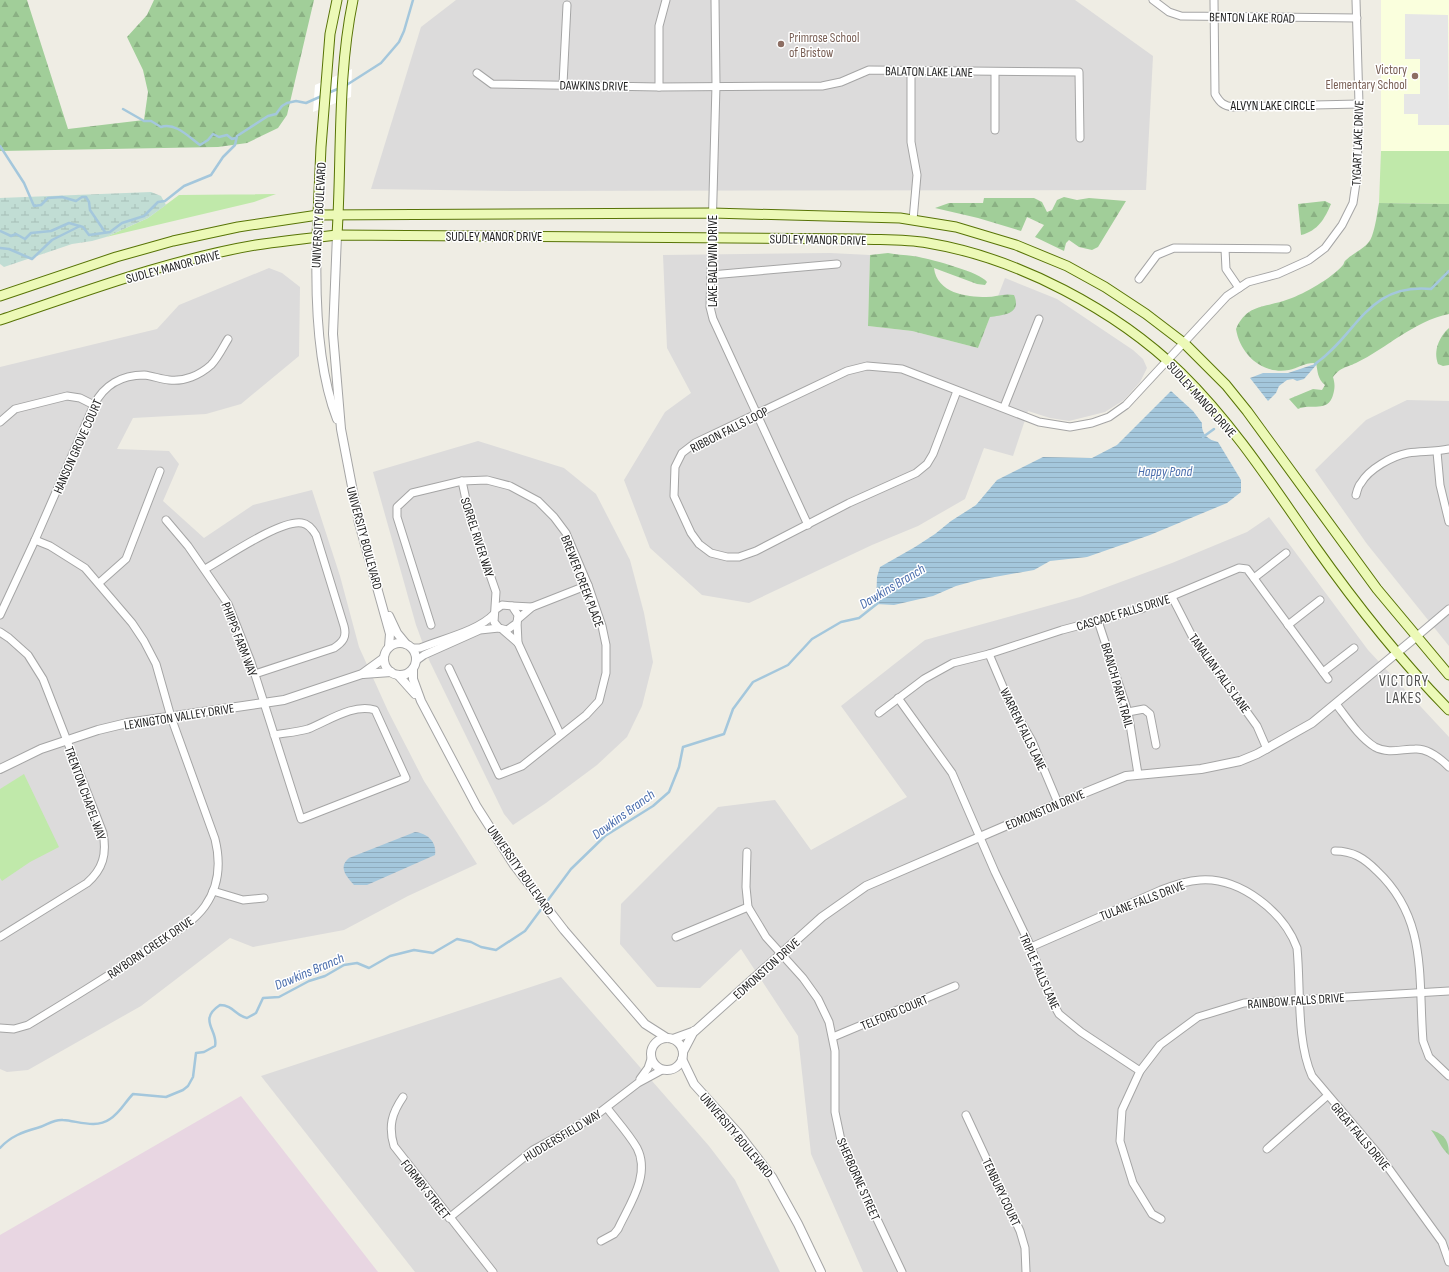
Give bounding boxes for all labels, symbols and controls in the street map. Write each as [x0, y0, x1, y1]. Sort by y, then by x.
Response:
street label: BENTON LAKE ROAD [1209, 9, 1295, 27]
place label: Primrose School of Bristow [789, 30, 859, 61]
marker: Primrose School of Bristow [776, 39, 786, 49]
place label: Victory Elementary School [1325, 62, 1407, 93]
street label: BALATON LAKE LANE [885, 63, 973, 81]
marker: Victory Elementary School [1410, 71, 1420, 81]
street label: DAWKINS DRIVE [559, 77, 629, 95]
street label: ALVYN LAKE CIRCLE [1230, 98, 1315, 114]
street label: TYGART LAKE DRIVE [1349, 100, 1367, 186]
street label: UNIVERSITY BOULEVARD [308, 162, 330, 268]
street label: LAKE BALDWIN DRIVE [705, 215, 721, 307]
street label: SUDLEY MANOR DRIVE [446, 229, 542, 245]
street label: SUDLEY MANOR DRIVE [770, 231, 866, 249]
street label: SUDLEY MANOR DRIVE [124, 247, 222, 287]
street label: SUDLEY MANOR DRIVE [1163, 358, 1240, 441]
street label: HANSON GROVE COURT [50, 397, 106, 496]
street label: RIBBON FALLS LOOP [688, 403, 772, 457]
water label: Happy Pond [1138, 463, 1193, 480]
street label: UNIVERSITY BOULEVARD [343, 485, 385, 592]
street label: SORREL RIVER WAY [457, 496, 498, 580]
street label: BREWER CREEK PLACE [557, 533, 607, 630]
water label: Dawkins Branch [856, 560, 928, 613]
street label: CASCADE FALLS DRIVE [1075, 591, 1172, 635]
street label: PHIPPS FARM WAY [218, 600, 261, 679]
street label: TANALIAN FALLS LANE [1185, 631, 1253, 716]
street label: BRANCH PARK TRAIL [1097, 641, 1137, 730]
district label: VICTORY LAKES [1379, 672, 1429, 708]
street label: WARREN FALLS LANE [996, 686, 1050, 773]
street label: LEXINGTON VALLEY DRIVE [123, 700, 235, 734]
street label: TRENTON CHAPEL WAY [61, 744, 110, 843]
water label: Dawkins Branch [588, 786, 658, 843]
street label: EDMONSTON DRIVE [1003, 786, 1087, 834]
street label: UNIVERSITY BOULEVARD [483, 823, 557, 919]
street label: TULANE FALLS DRIVE [1097, 877, 1187, 925]
street label: RAYBORN CREEK DRIVE [104, 913, 197, 983]
street label: TRIPLE FALLS LANE [1015, 931, 1063, 1012]
street label: EDMONSTON DRIVE [730, 935, 803, 1003]
water label: Dawkins Branch [272, 949, 347, 994]
street label: RAINBOW FALLS DRIVE [1247, 990, 1345, 1012]
street label: TELFORD COURT [858, 992, 930, 1034]
street label: UNIVERSITY BOULEVARD [696, 1090, 776, 1181]
street label: GREAT FALLS DRIVE [1327, 1099, 1393, 1174]
street label: HUDDERSFIELD WAY [521, 1106, 605, 1165]
street label: SHERBORNE STREET [833, 1136, 883, 1223]
street label: TENBURY COURT [978, 1156, 1024, 1229]
street label: FORMBY STREET [397, 1157, 453, 1223]

